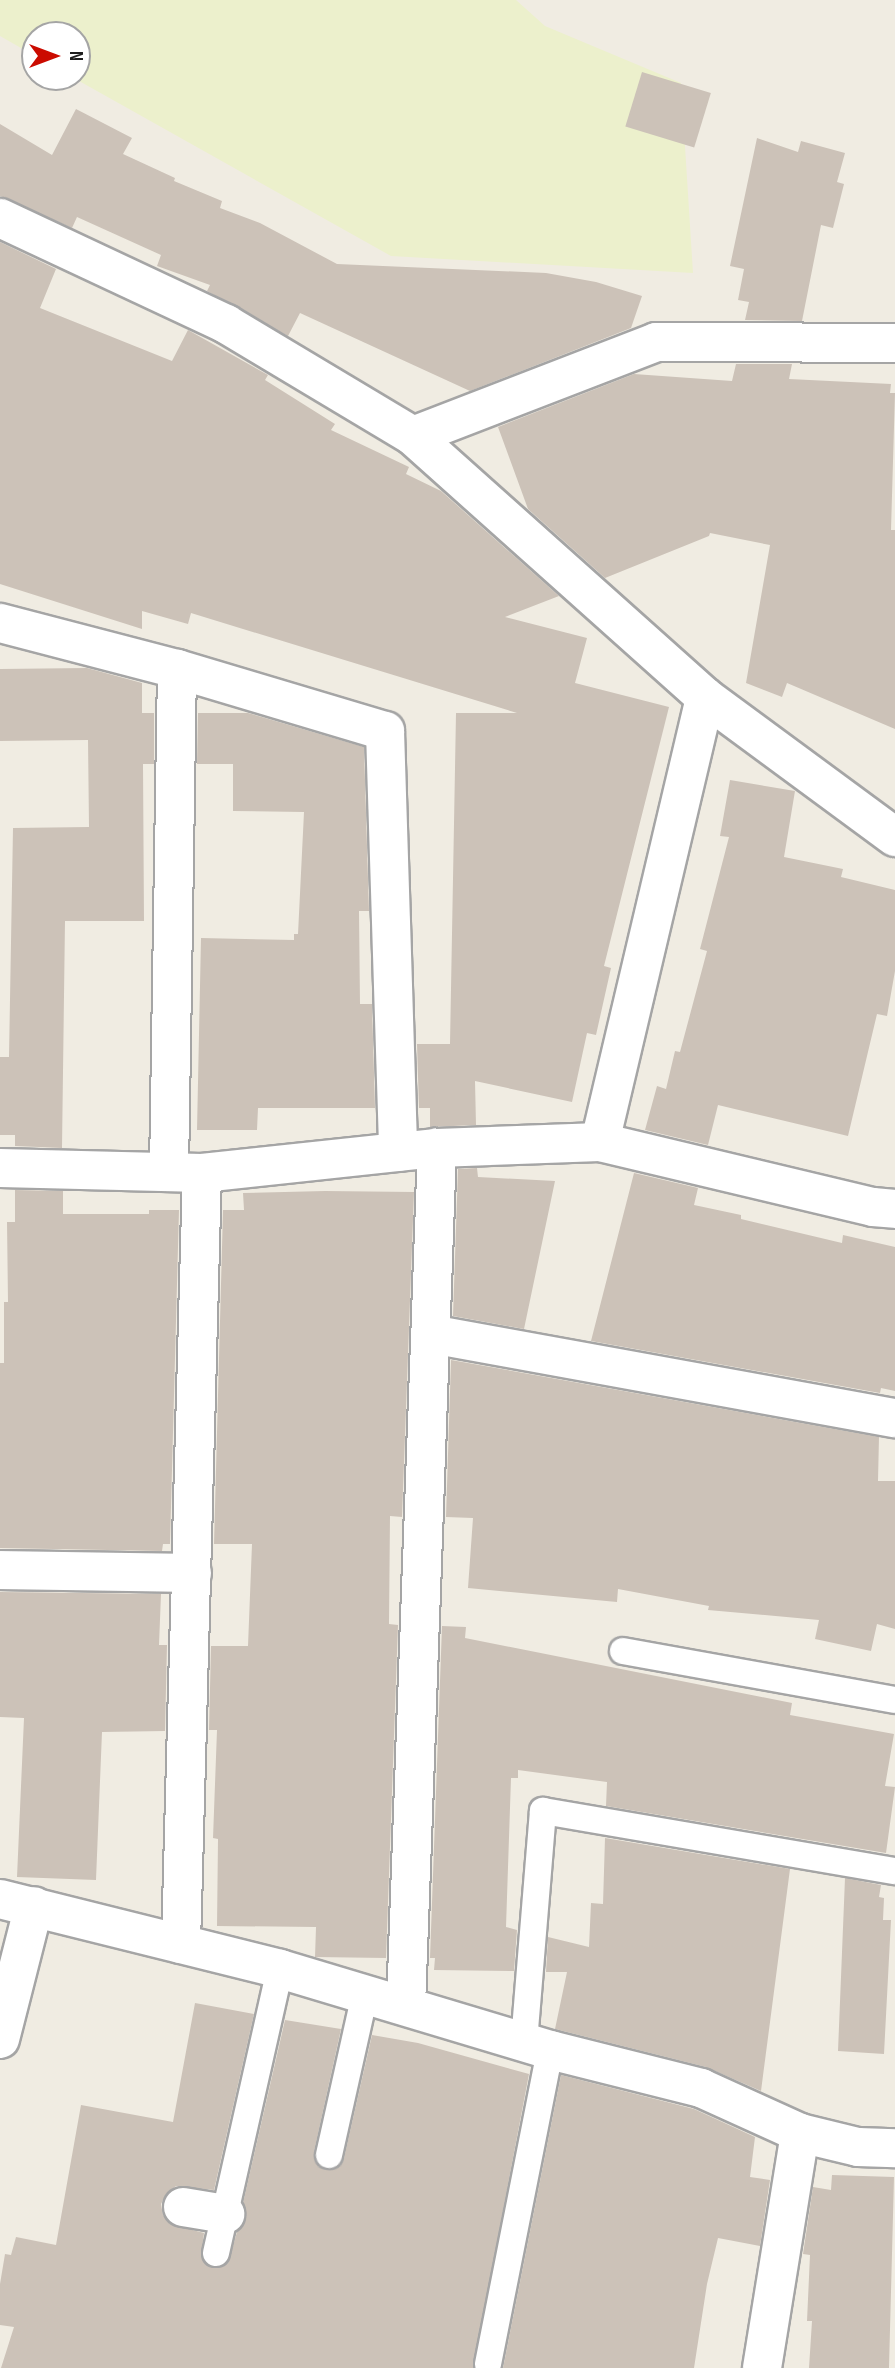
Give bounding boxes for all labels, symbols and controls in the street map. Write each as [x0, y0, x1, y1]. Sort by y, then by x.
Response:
north arrow [21, 21, 91, 91]
text: N [64, 51, 87, 61]

